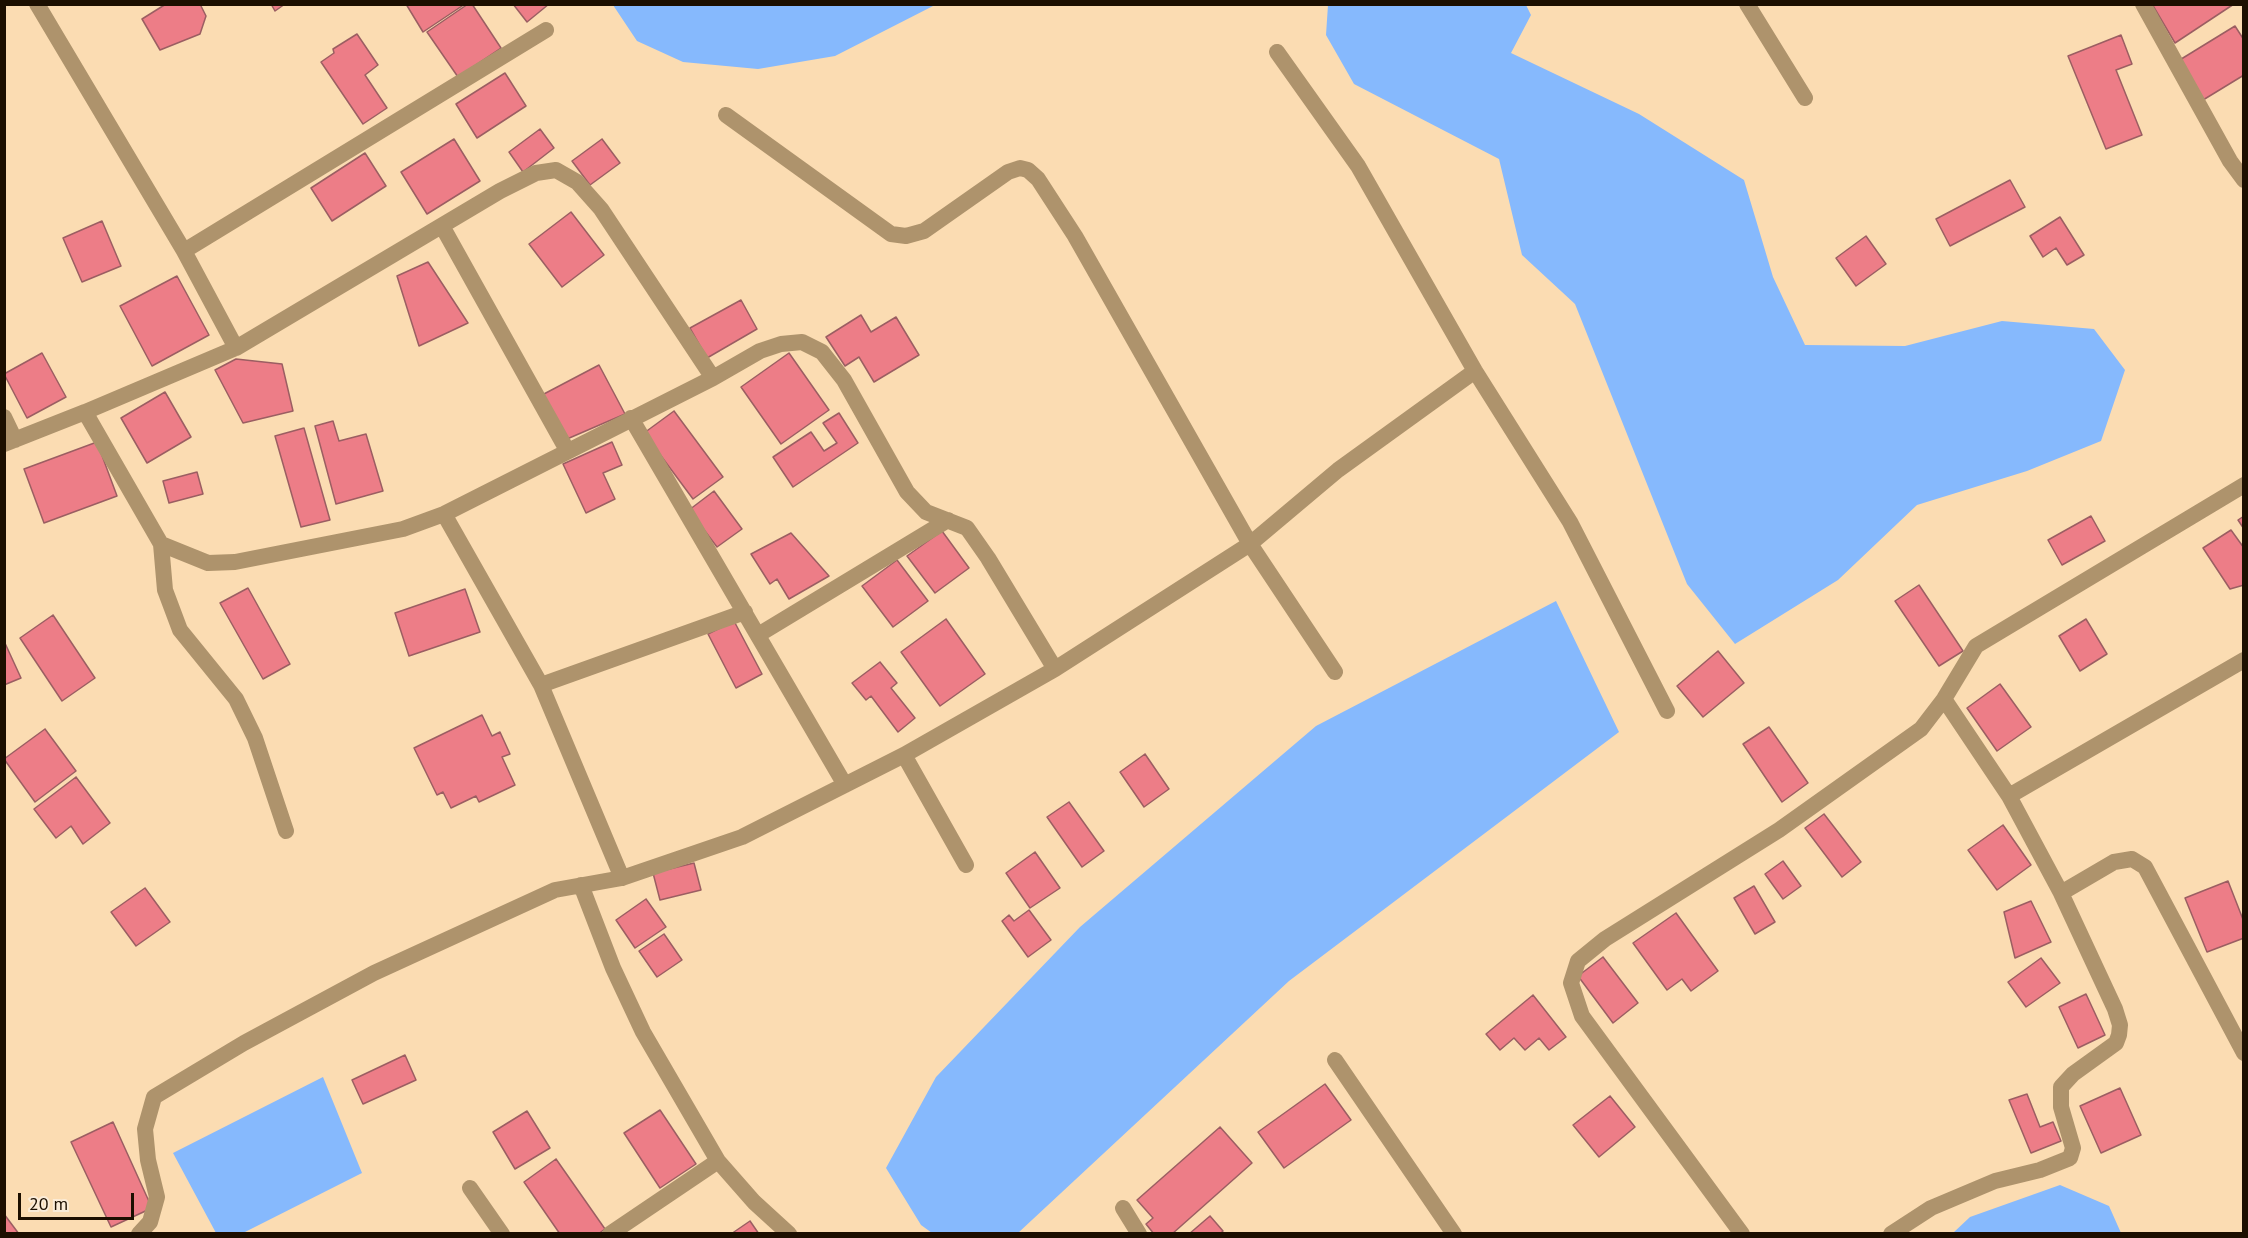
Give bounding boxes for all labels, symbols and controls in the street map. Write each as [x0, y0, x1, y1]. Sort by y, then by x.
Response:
scale bar [21, 1181, 136, 1219]
text: 20 m [29, 1192, 68, 1215]

